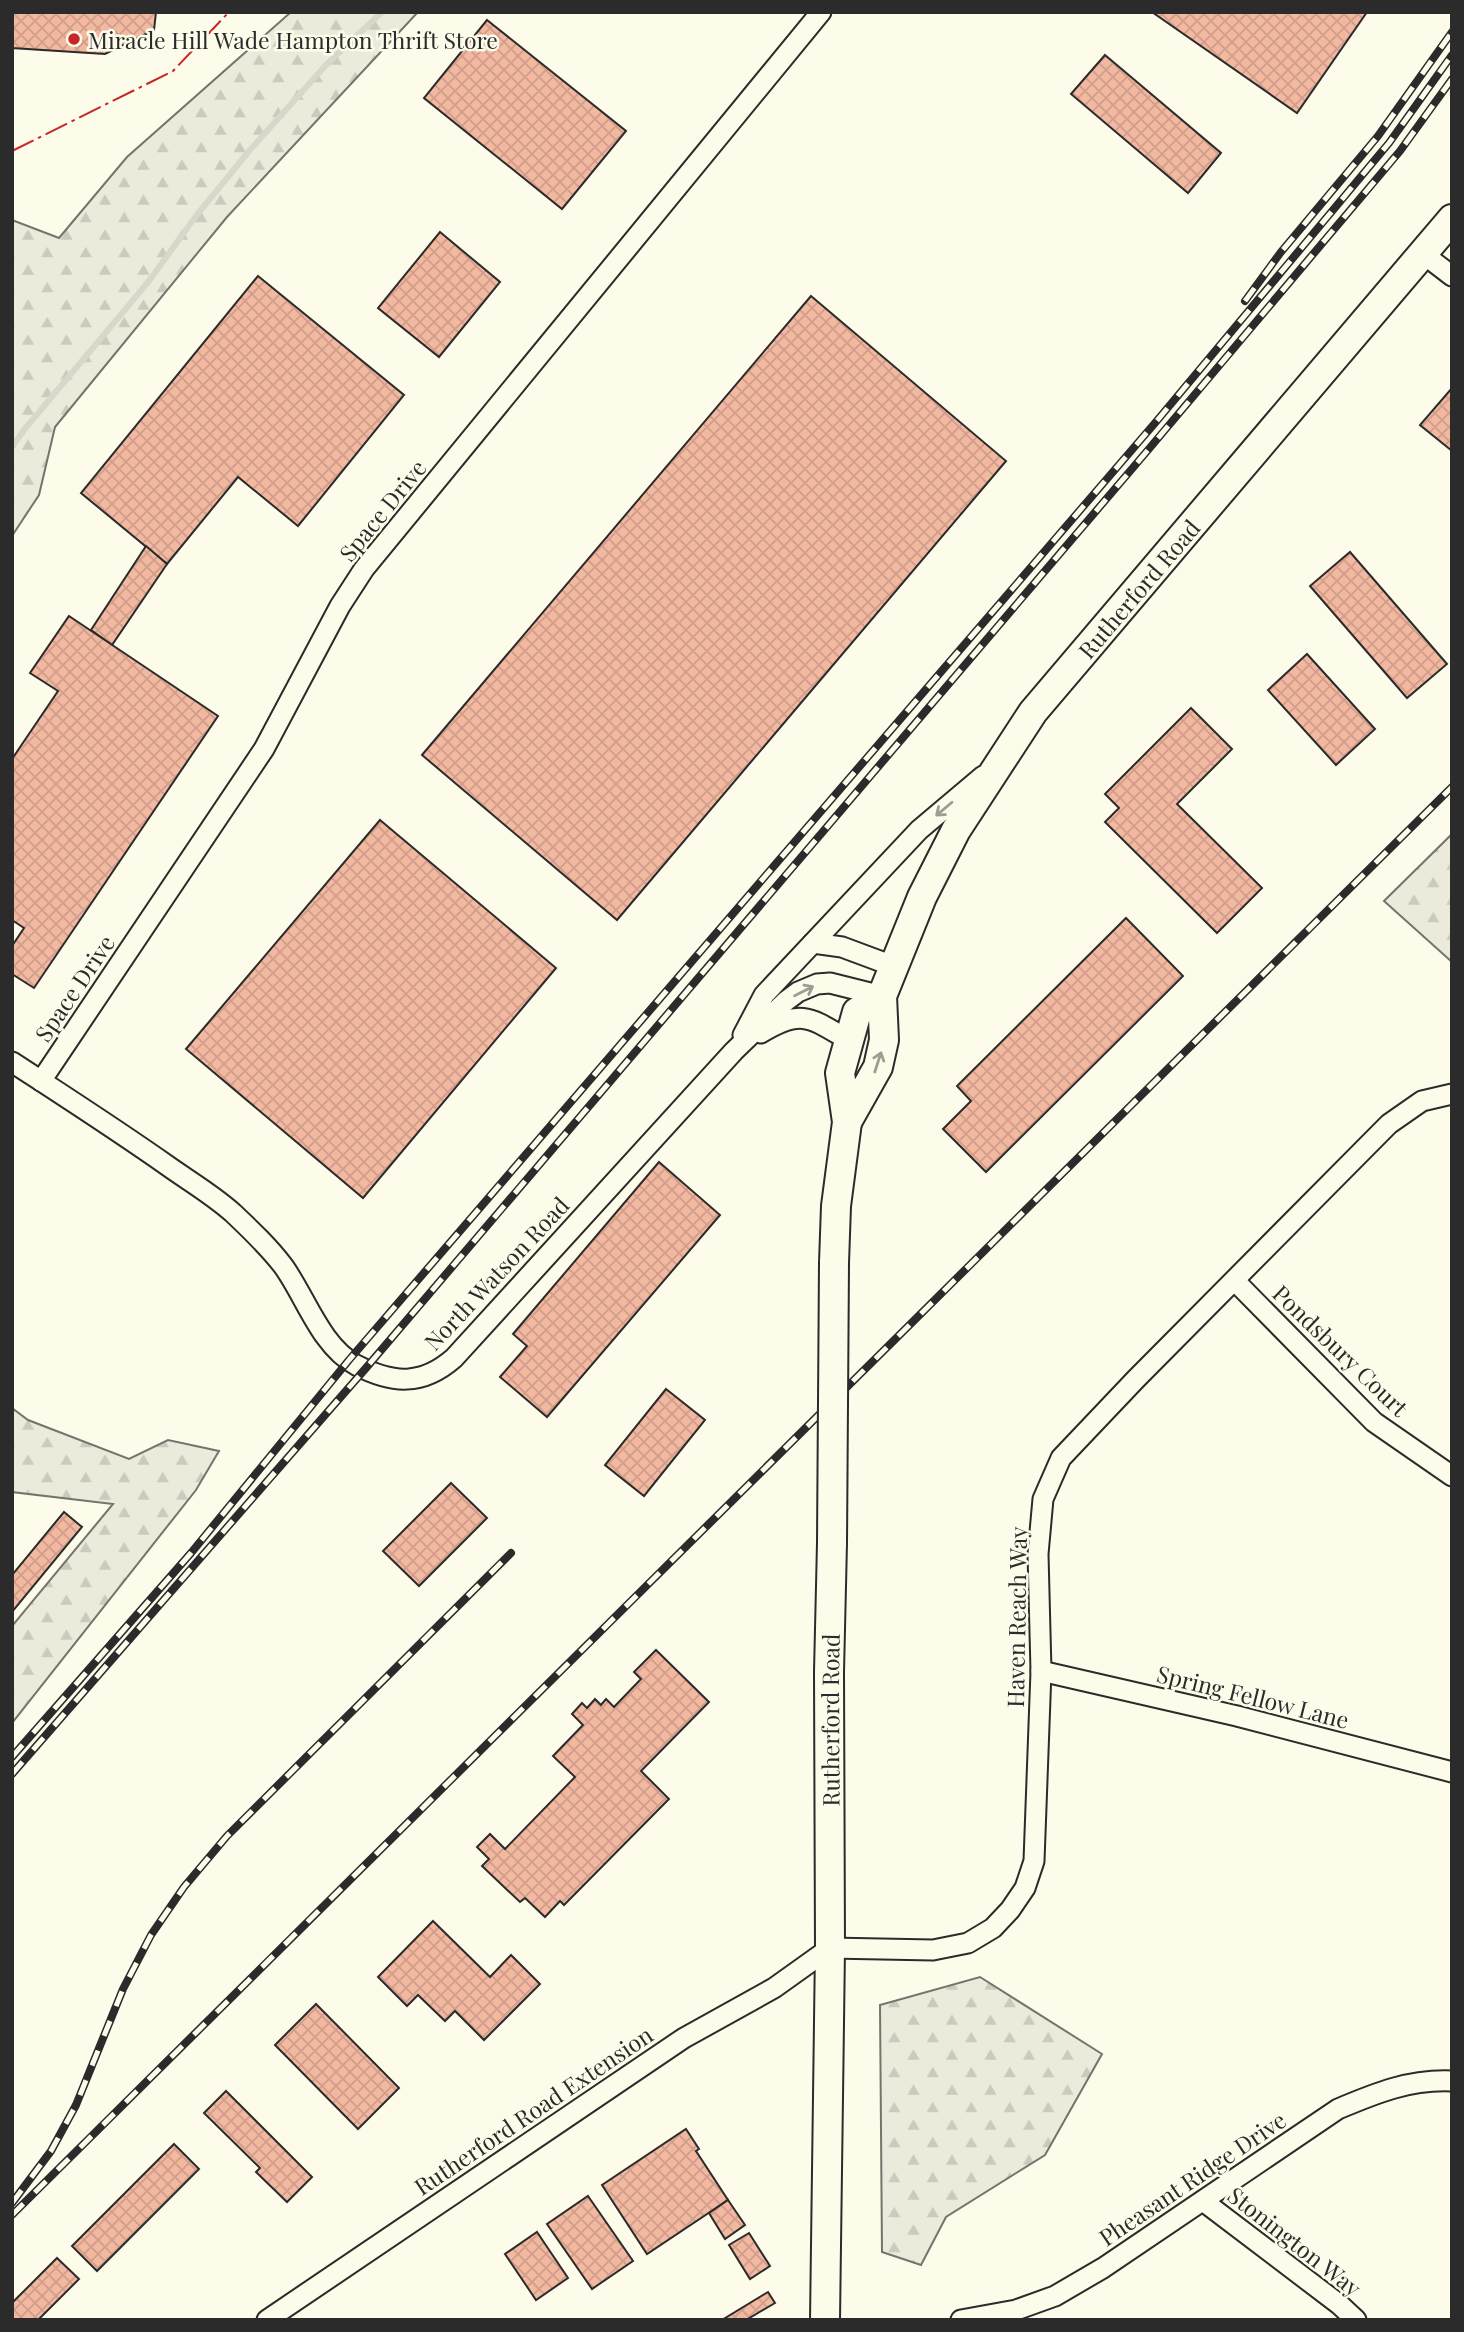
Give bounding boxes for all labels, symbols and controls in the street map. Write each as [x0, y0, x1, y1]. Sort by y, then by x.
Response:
place label: Miracle Hill Wade Hampton Thrift Store [88, 24, 498, 55]
marker: Miracle Hill Wade Hampton Thrift Store [66, 31, 82, 47]
street label: Space Drive [332, 453, 432, 567]
street label: Rutherford Road [1070, 512, 1206, 664]
one-way arrow [935, 801, 953, 817]
street label: Space Drive [27, 929, 121, 1047]
one-way arrow [793, 983, 814, 997]
one-way arrow [872, 1052, 885, 1074]
street label: North Watson Road [417, 1190, 575, 1356]
street label: Pondsbury Court [1267, 1278, 1416, 1423]
street label: Haven Reach Way [999, 1526, 1033, 1708]
street label: Rutherford Road [813, 1633, 845, 1807]
street label: Spring Fellow Lane [1154, 1657, 1352, 1735]
street label: Rutherford Road Extension [408, 2018, 658, 2201]
street label: Pheasant Ridge Drive [1092, 2104, 1292, 2252]
street label: Stonington Way [1222, 2179, 1368, 2303]

